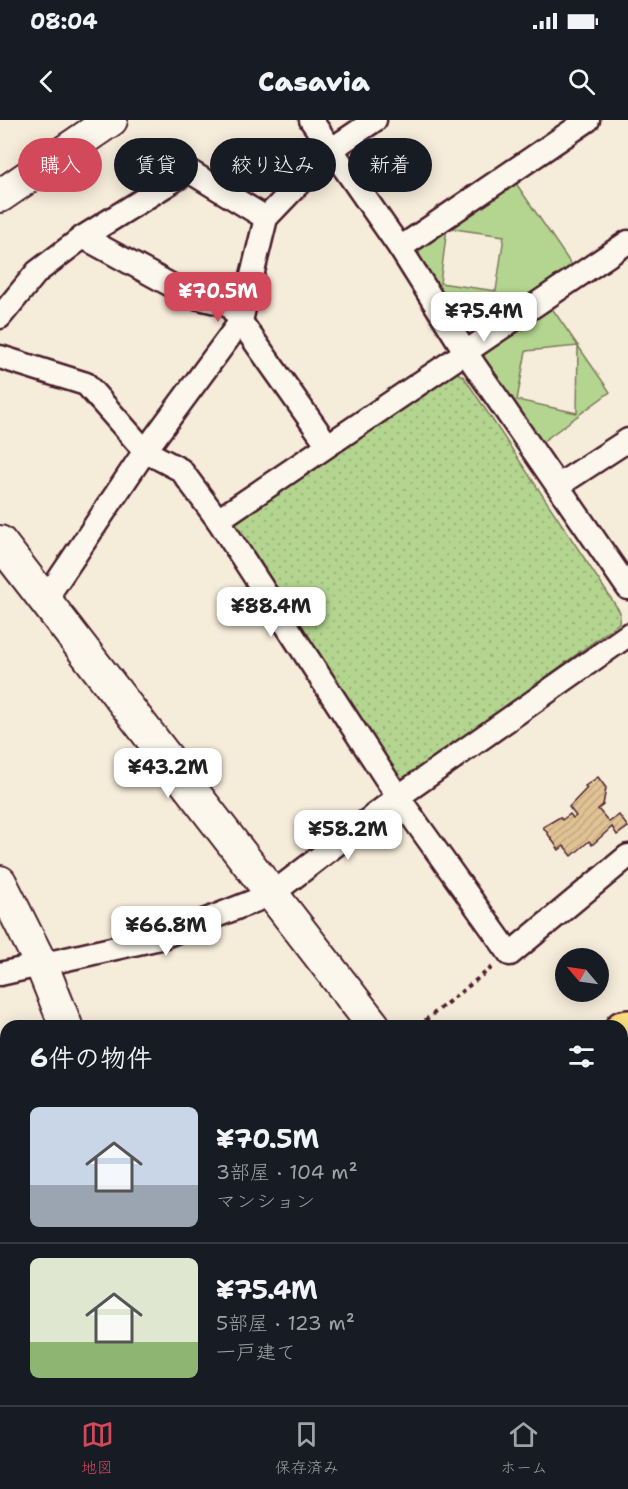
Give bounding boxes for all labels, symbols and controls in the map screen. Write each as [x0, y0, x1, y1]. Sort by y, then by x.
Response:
text: 08:04 [30, 7, 98, 36]
text: Casavia [258, 63, 370, 100]
icon: back [30, 65, 63, 98]
icon: search [565, 65, 598, 98]
chip: 購入 [18, 138, 102, 192]
chip: 賃貸 [114, 138, 198, 192]
chip: 絞り込み [210, 138, 336, 192]
chip: 新着 [348, 138, 432, 192]
pin: ¥70.5M [169, 272, 267, 323]
text: ¥70.5M [178, 278, 258, 304]
pin: ¥75.4M [435, 292, 533, 343]
text: ¥75.4M [445, 298, 523, 324]
pin: ¥88.4M [222, 587, 320, 638]
text: ¥88.4M [231, 593, 311, 619]
pin: ¥43.2M [119, 748, 217, 799]
text: ¥43.2M [128, 754, 208, 780]
pin: ¥58.2M [299, 810, 397, 861]
text: ¥58.2M [308, 816, 388, 842]
pin: ¥66.8M [117, 906, 215, 957]
text: ¥66.8M [125, 912, 207, 938]
north arrow [555, 948, 609, 1002]
map controls [555, 948, 609, 1002]
text: 6件の物件 [30, 1040, 152, 1075]
icon: filters [565, 1040, 598, 1073]
text: ¥70.5M [216, 1121, 319, 1156]
icon: home [78, 1131, 150, 1203]
text: 3部屋 · 104 m² [216, 1159, 358, 1185]
text: マンション [216, 1188, 315, 1214]
text: ¥75.4M [216, 1272, 318, 1307]
icon: home [78, 1282, 150, 1354]
text: 5部屋 · 123 m² [216, 1310, 355, 1336]
text: 一戸建て [216, 1339, 296, 1365]
tab: 地図 [81, 1418, 114, 1478]
tab: 保存済み [275, 1418, 339, 1478]
tab: ホーム [500, 1418, 547, 1478]

